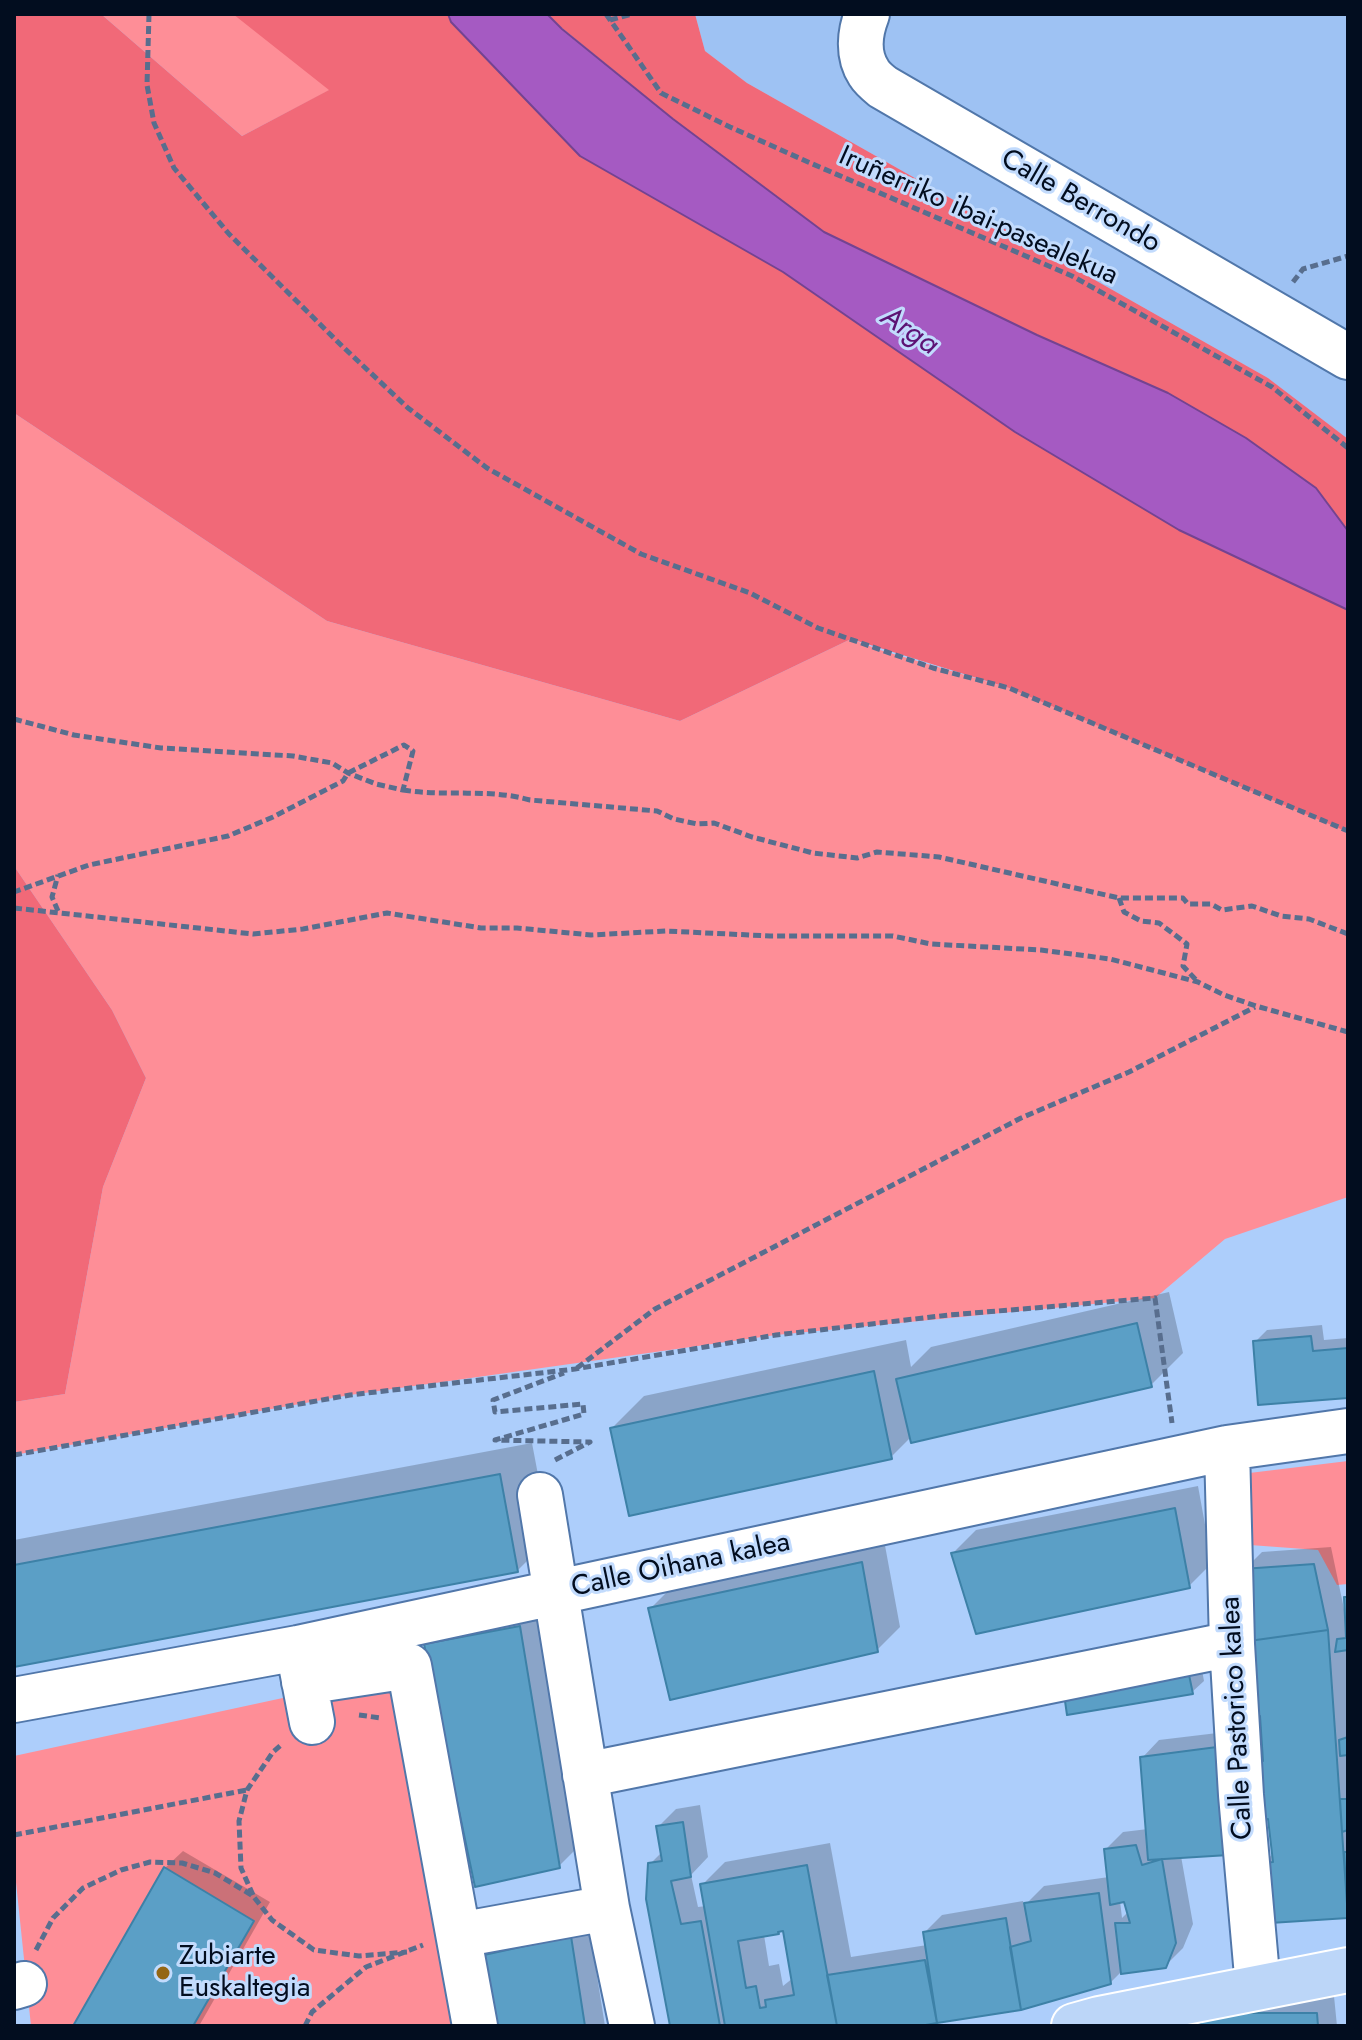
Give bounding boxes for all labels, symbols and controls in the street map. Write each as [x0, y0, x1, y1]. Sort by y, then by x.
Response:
street label: Iruñerriko ibai-pasealekua [833, 140, 1123, 294]
street label: Calle Berrondo [994, 143, 1166, 261]
water label: Arga [873, 300, 945, 364]
street label: Calle Oihana kalea [569, 1526, 793, 1606]
street label: Calle Pastorico kalea [1215, 1595, 1261, 1841]
place label: Zubiarte Euskaltegia [179, 1940, 310, 2006]
marker: Zubiarte Euskaltegia [154, 1964, 172, 1982]

